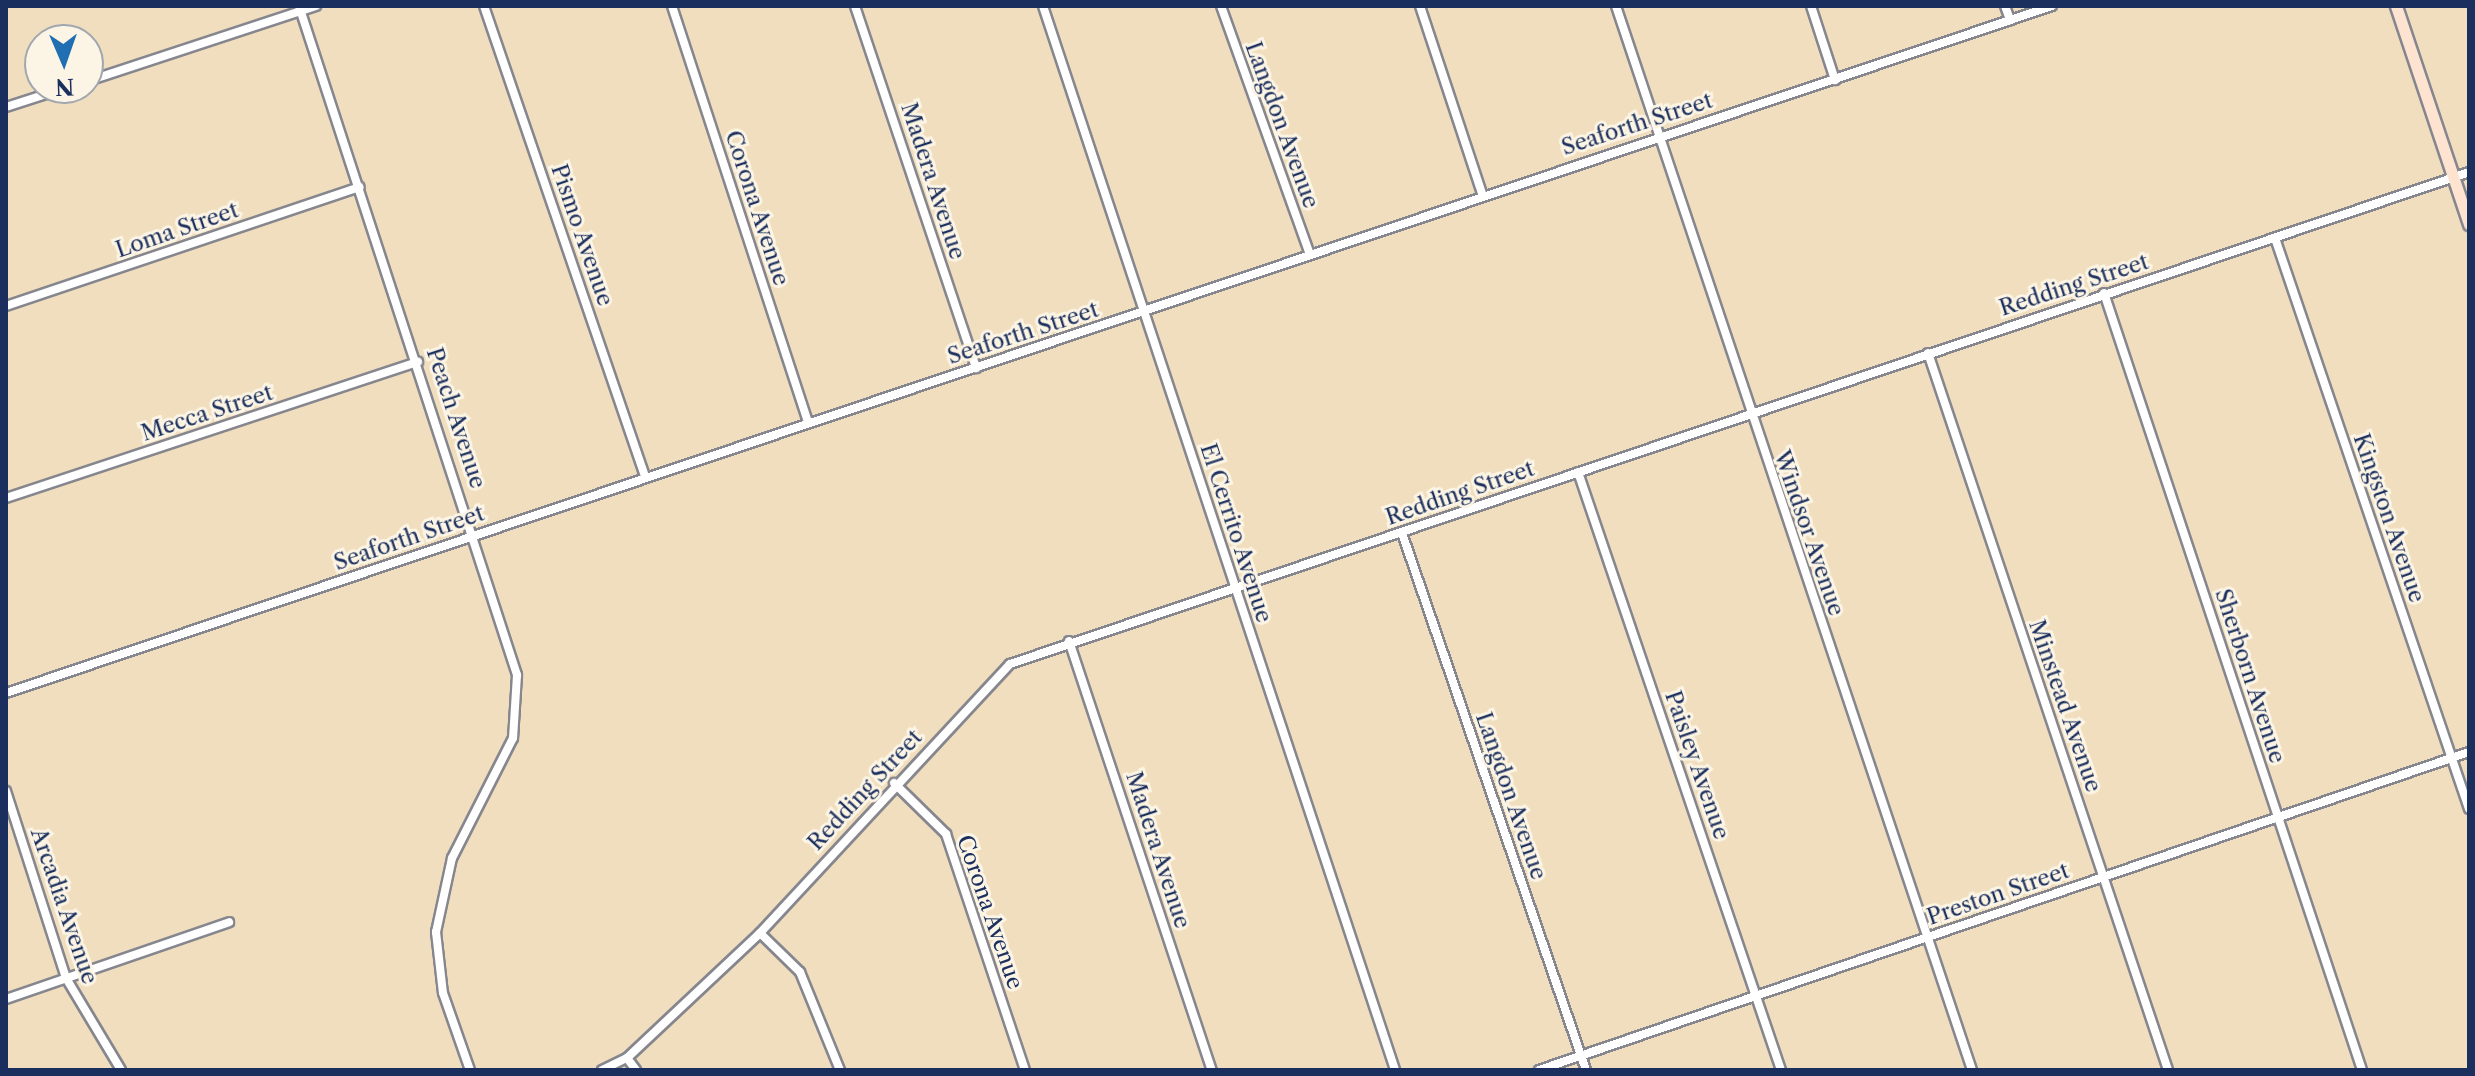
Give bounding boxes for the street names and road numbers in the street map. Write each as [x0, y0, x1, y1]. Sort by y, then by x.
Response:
street label: Langdon Avenue [1239, 38, 1325, 212]
street label: Seaforth Street [1558, 87, 1716, 161]
street label: Madera Avenue [895, 99, 971, 263]
street label: Corona Avenue [719, 127, 795, 289]
street label: Pismo Avenue [545, 160, 619, 310]
street label: Loma Street [112, 197, 242, 263]
street label: Redding Street [1996, 248, 2152, 322]
street label: Seaforth Street [944, 296, 1102, 370]
street label: Peach Avenue [421, 344, 491, 492]
street label: Mecca Street [138, 379, 276, 447]
street label: Kingston Avenue [2348, 430, 2430, 606]
street label: El Cerrito Avenue [1194, 440, 1278, 626]
street label: Windsor Avenue [1768, 446, 1850, 620]
street label: Redding Street [1382, 455, 1538, 531]
street label: Seaforth Street [330, 500, 488, 576]
street label: Sherborn Avenue [2209, 585, 2291, 767]
street label: Minstead Avenue [2023, 616, 2107, 796]
street label: Paisley Avenue [1659, 687, 1735, 843]
street label: Langdon Avenue [1470, 708, 1552, 884]
street label: Redding Street [802, 724, 928, 856]
street label: Madera Avenue [1120, 768, 1196, 932]
street label: Arcadia Avenue [25, 824, 103, 988]
street label: Corona Avenue [951, 831, 1029, 993]
street label: Preston Street [1923, 857, 2073, 931]

